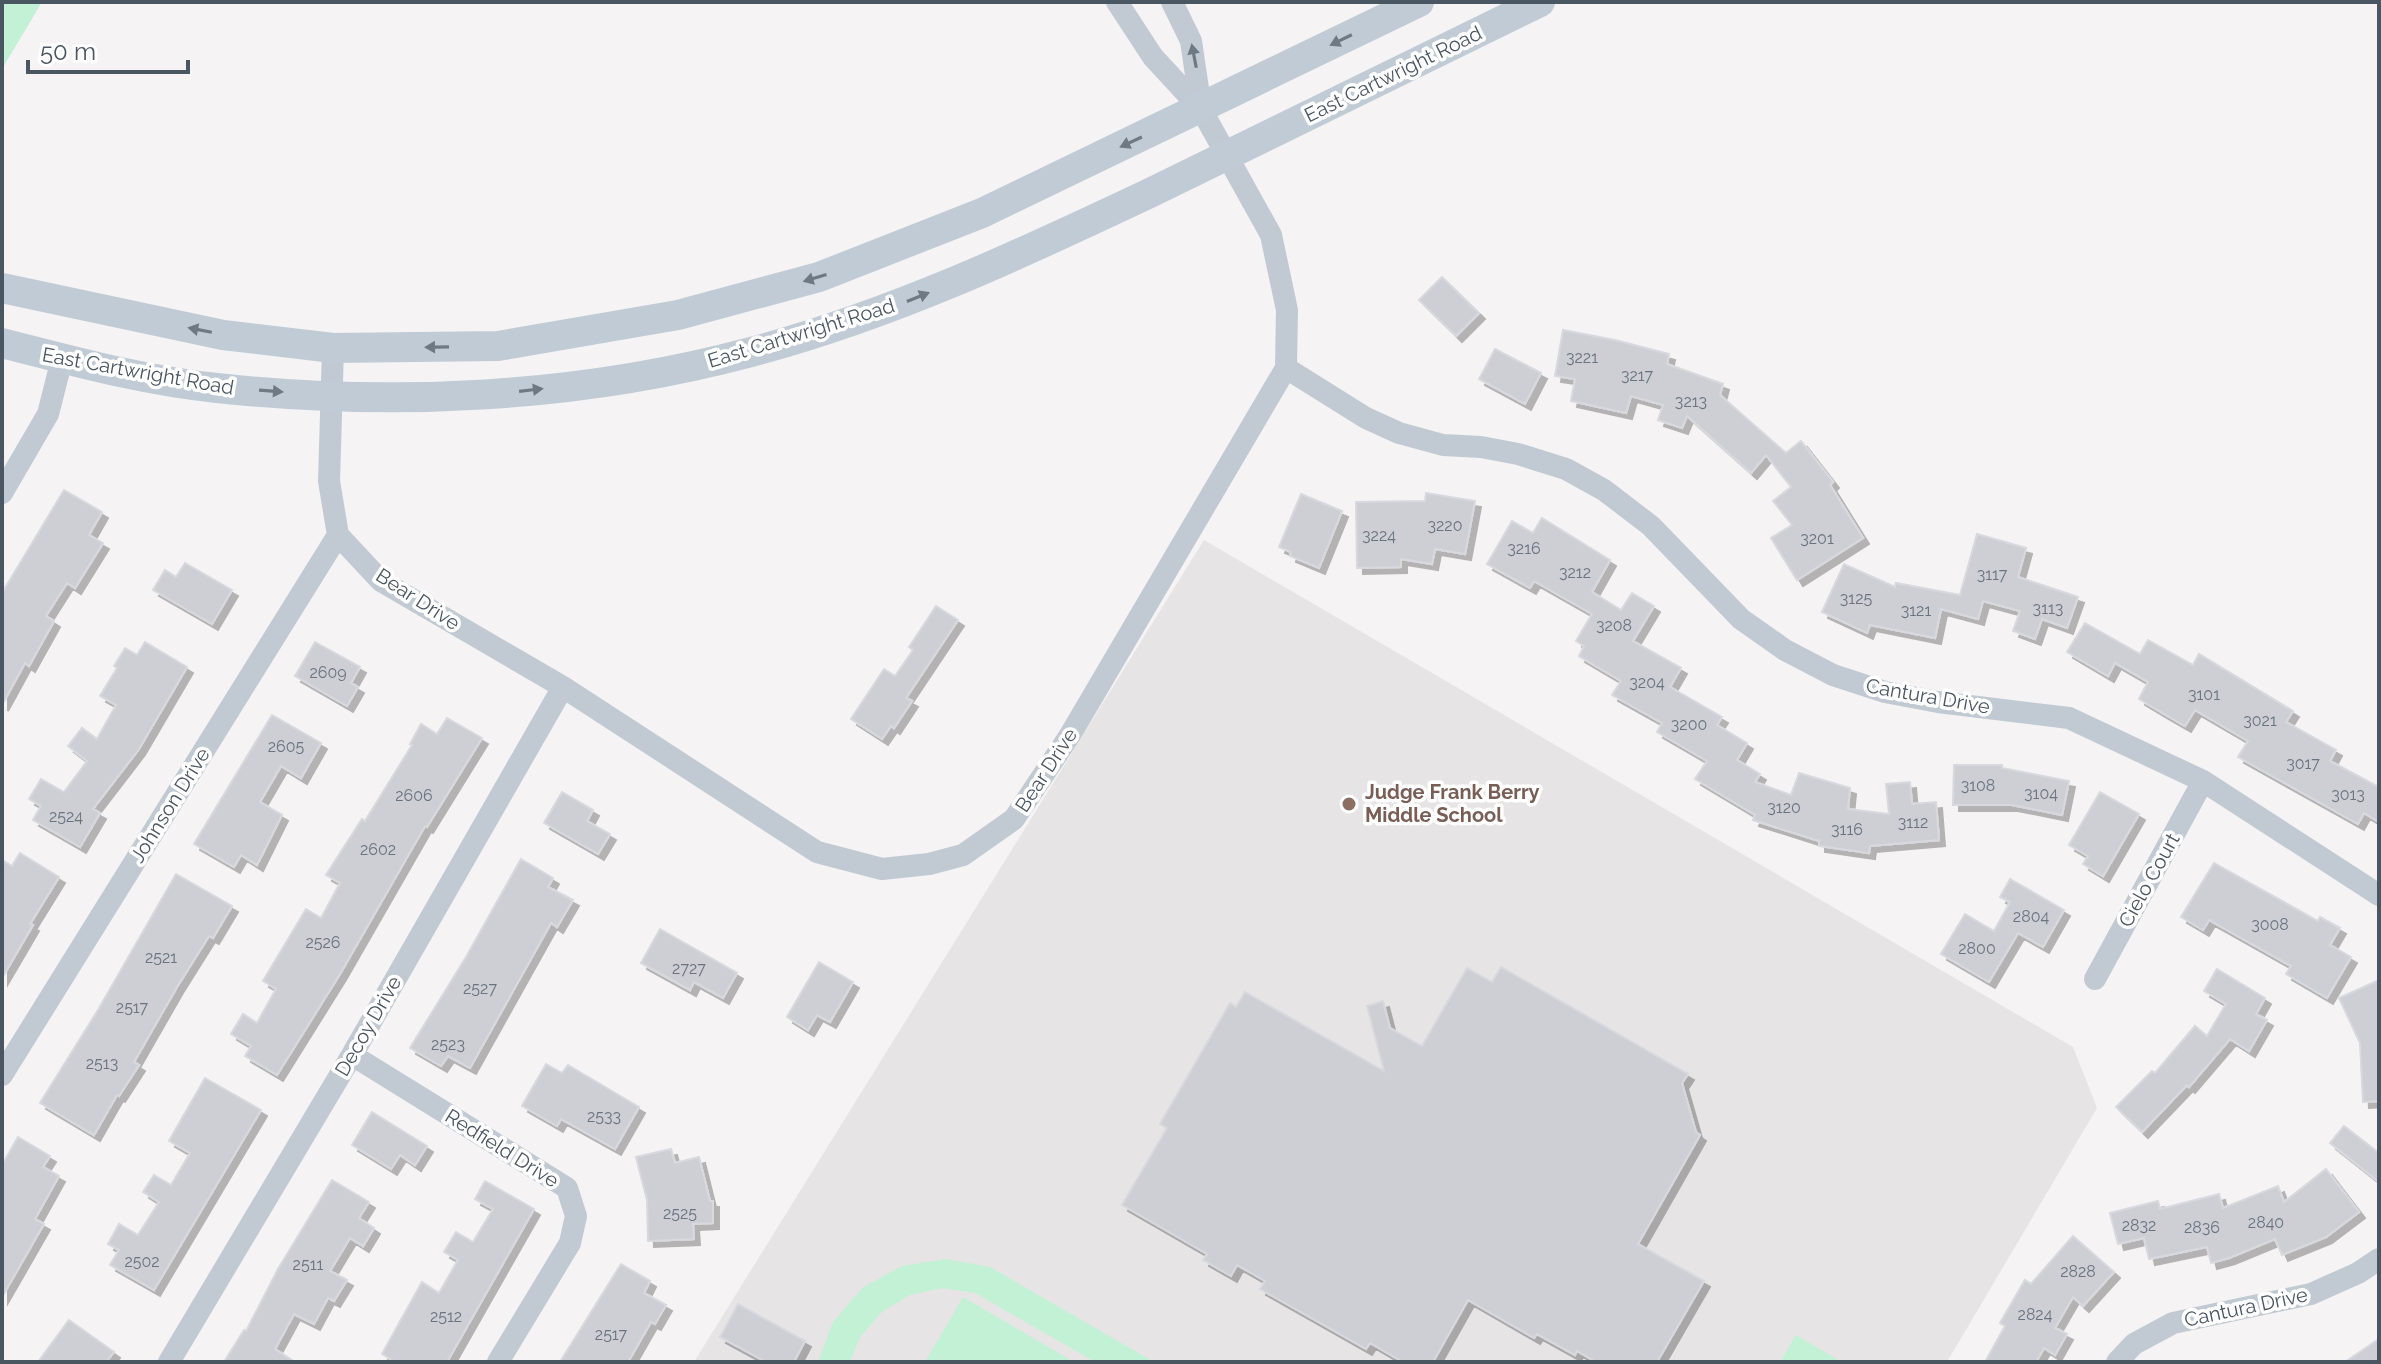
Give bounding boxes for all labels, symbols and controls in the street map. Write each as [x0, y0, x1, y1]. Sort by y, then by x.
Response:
street label: East Cartwright Road [1300, 21, 1486, 127]
scale bar [28, 24, 188, 74]
one-way arrow [1329, 34, 1352, 47]
text: 50 m [40, 37, 96, 66]
one-way arrow [1187, 43, 1200, 68]
one-way arrow [1119, 135, 1142, 149]
one-way arrow [802, 272, 826, 285]
one-way arrow [906, 290, 930, 303]
street label: East Cartwright Road [705, 293, 897, 373]
one-way arrow [188, 323, 213, 336]
one-way arrow [424, 341, 449, 353]
street label: East Cartwright Road [40, 342, 236, 400]
house number: 3221 [1566, 348, 1598, 367]
house number: 3217 [1621, 366, 1654, 385]
one-way arrow [519, 384, 544, 397]
one-way arrow [259, 385, 284, 398]
house number: 3213 [1675, 392, 1707, 411]
house number: 3220 [1427, 516, 1463, 535]
house number: 3224 [1362, 526, 1396, 545]
house number: 3201 [1800, 529, 1834, 548]
house number: 3216 [1507, 539, 1541, 558]
street label: Bear Drive [371, 563, 465, 635]
house number: 3212 [1559, 563, 1591, 582]
house number: 3117 [1977, 565, 2008, 584]
house number: 3125 [1840, 589, 1873, 608]
house number: 3113 [2033, 599, 2063, 618]
house number: 3121 [1901, 601, 1931, 620]
house number: 3208 [1596, 616, 1632, 635]
house number: 2609 [309, 663, 347, 682]
house number: 3204 [1629, 673, 1665, 692]
street label: Cantura Drive [1864, 673, 1992, 719]
house number: 3101 [2188, 685, 2220, 704]
house number: 3021 [2243, 711, 2277, 730]
house number: 3200 [1671, 715, 1707, 734]
street label: Bear Drive [1010, 723, 1082, 817]
house number: 2605 [268, 737, 305, 756]
street label: Johnson Drive [125, 743, 215, 867]
house number: 3017 [2286, 754, 2320, 773]
house number: 3108 [1961, 776, 1995, 795]
place label: Judge Frank Berry Middle School [1365, 780, 1540, 827]
house number: 3104 [2024, 784, 2058, 803]
house number: 3013 [2331, 785, 2365, 804]
house number: 2606 [395, 786, 433, 805]
marker: Judge Frank Berry Middle School [1340, 795, 1358, 813]
house number: 3120 [1767, 798, 1801, 817]
house number: 2524 [49, 807, 83, 826]
house number: 3112 [1898, 813, 1928, 832]
house number: 3116 [1831, 820, 1863, 839]
street label: Cielo Court [2113, 829, 2185, 931]
house number: 2602 [360, 840, 396, 859]
house number: 2804 [2013, 907, 2049, 926]
house number: 3008 [2251, 915, 2289, 934]
house number: 2526 [305, 933, 341, 952]
house number: 2800 [1958, 939, 1996, 958]
house number: 2521 [145, 948, 177, 967]
house number: 2727 [672, 959, 706, 978]
street label: Decoy Drive [330, 971, 406, 1080]
house number: 2527 [463, 979, 497, 998]
house number: 2517 [116, 998, 149, 1017]
house number: 2523 [431, 1035, 465, 1054]
house number: 2513 [86, 1054, 118, 1073]
street label: Redfield Drive [441, 1104, 563, 1193]
house number: 2533 [587, 1107, 621, 1126]
house number: 2525 [663, 1204, 697, 1223]
house number: 2840 [2248, 1213, 2284, 1232]
house number: 2832 [2122, 1216, 2156, 1235]
house number: 2836 [2184, 1218, 2220, 1237]
house number: 2502 [124, 1252, 160, 1271]
house number: 2511 [293, 1255, 324, 1274]
house number: 2828 [2060, 1262, 2096, 1281]
street label: Cantura Drive [2182, 1282, 2310, 1332]
house number: 2824 [2018, 1305, 2053, 1324]
house number: 2512 [430, 1307, 462, 1326]
house number: 2517 [595, 1325, 628, 1344]

